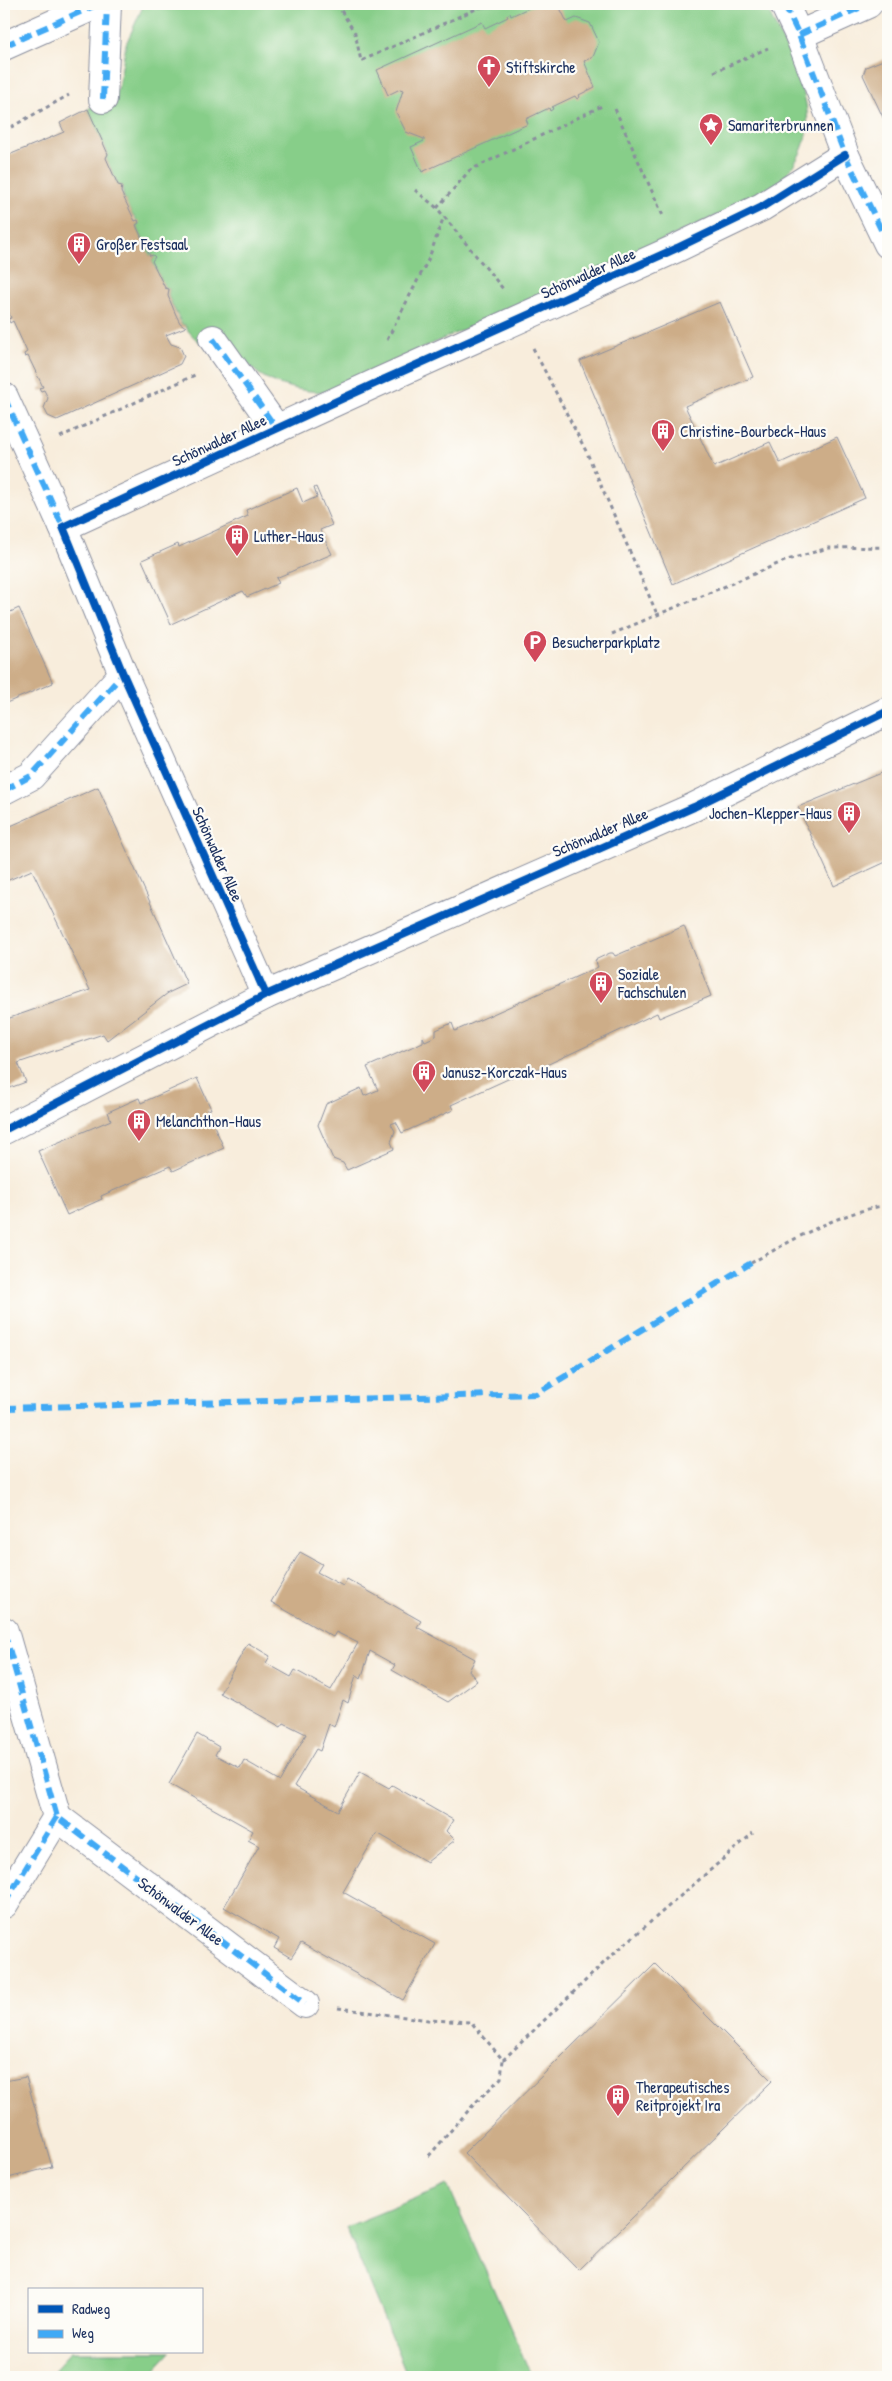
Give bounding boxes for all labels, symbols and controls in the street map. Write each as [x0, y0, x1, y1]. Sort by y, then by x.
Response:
church icon: Stiftskirche [476, 54, 502, 88]
place label: Stiftskirche [506, 56, 576, 78]
place icon: Samariterbrunnen [698, 112, 724, 146]
place label: Samariterbrunnen [728, 114, 834, 136]
building icon: Großer Festsaal [66, 231, 92, 265]
place label: Großer Festsaal [96, 233, 189, 255]
street label: Schönwalder Allee [537, 242, 640, 304]
street label: Schönwalder Allee [168, 408, 270, 471]
building icon: Christine-Bourbeck-Haus [650, 418, 676, 452]
place label: Christine-Bourbeck-Haus [680, 420, 826, 442]
building icon: Luther-Haus [224, 523, 250, 557]
place label: Luther-Haus [254, 525, 324, 547]
parking icon: Besucherparkplatz [522, 629, 548, 663]
place label: Besucherparkplatz [552, 631, 660, 653]
building icon: Jochen-Klepper-Haus [836, 800, 862, 834]
street label: Schönwalder Allee [549, 802, 652, 862]
place label: Jochen-Klepper-Haus [709, 802, 832, 824]
street label: Schönwalder Allee [187, 803, 249, 906]
place label: Soziale Fachschulen [617, 963, 687, 1003]
building icon: Soziale Fachschulen [588, 970, 614, 1004]
building icon: Janusz-Korczak-Haus [411, 1059, 437, 1093]
place label: Janusz-Korczak-Haus [442, 1061, 567, 1083]
building icon: Melanchthon-Haus [126, 1108, 152, 1142]
place label: Melanchthon-Haus [156, 1110, 261, 1132]
street label: Schönwalder Allee [134, 1872, 229, 1951]
place label: Therapeutisches Reitprojekt Ira [636, 2076, 729, 2116]
building icon: Therapeutisches Reitprojekt Ira [605, 2083, 631, 2117]
legend [28, 2288, 202, 2354]
text: Radweg [72, 2298, 110, 2319]
text: Weg [72, 2322, 94, 2343]

